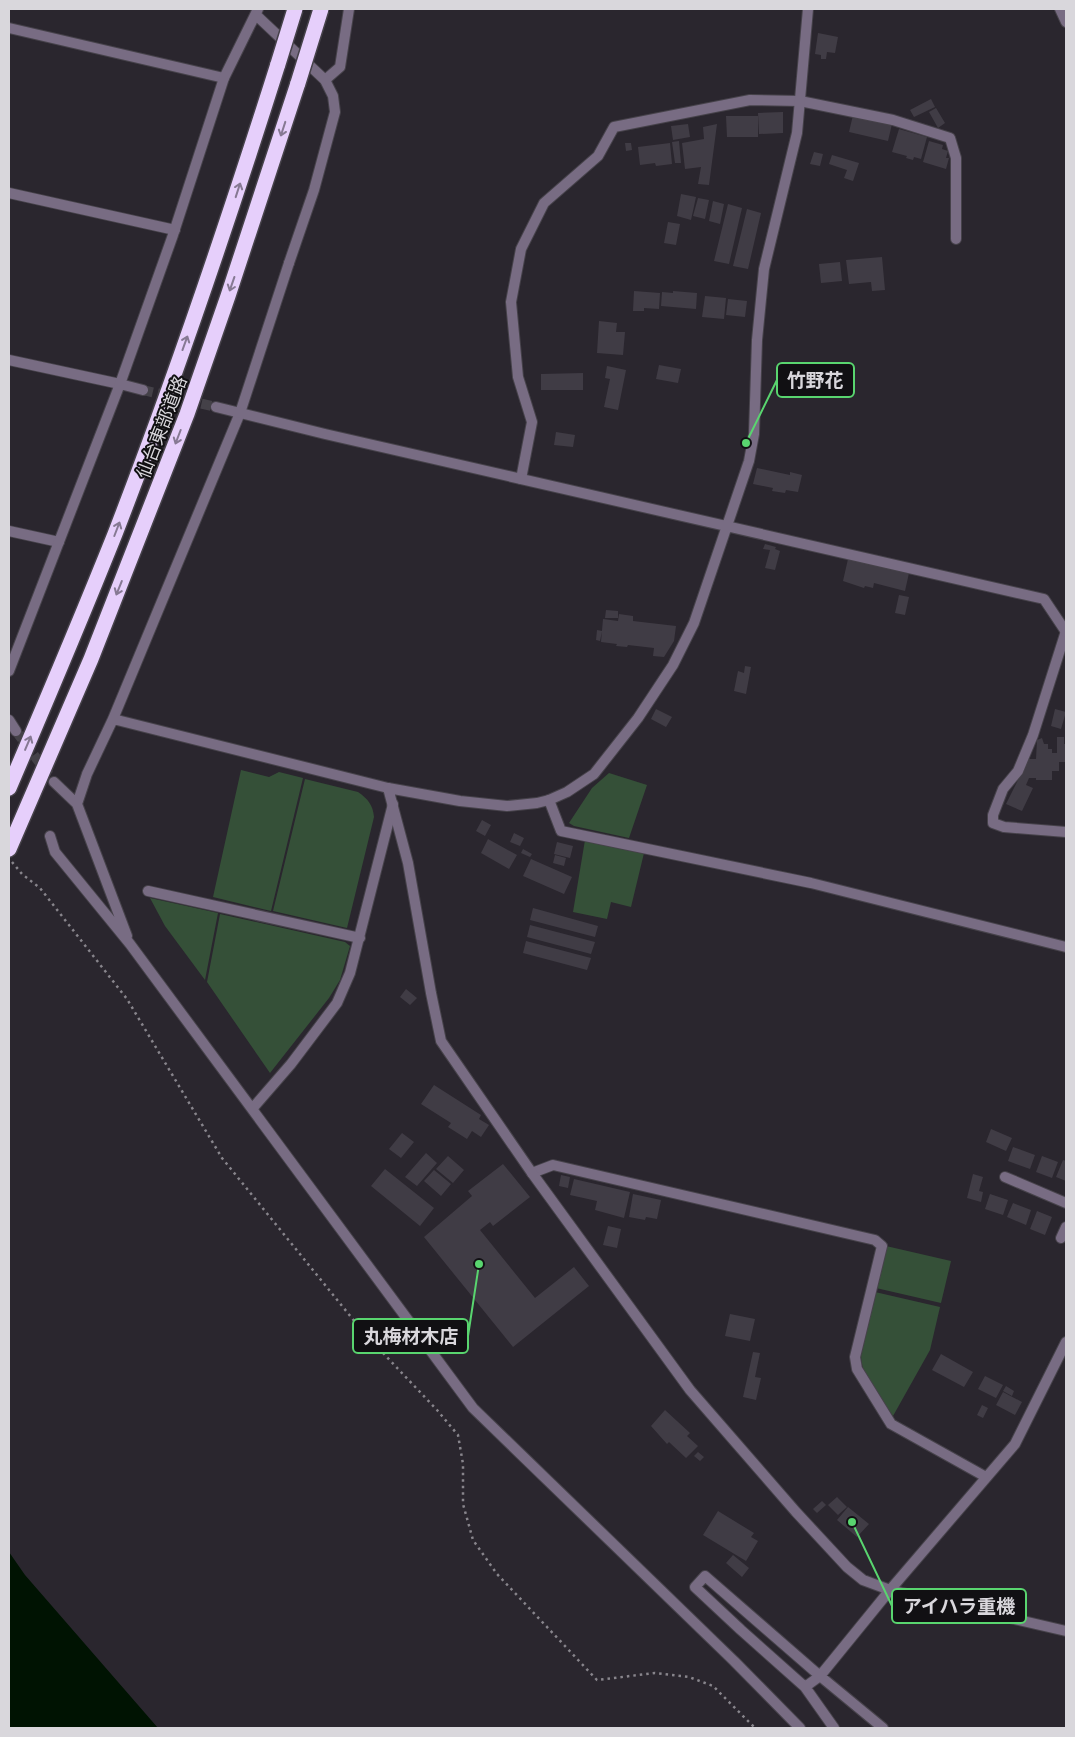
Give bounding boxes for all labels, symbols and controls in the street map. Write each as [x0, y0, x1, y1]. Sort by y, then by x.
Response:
one-way arrow [278, 121, 288, 137]
one-way arrow [234, 182, 243, 198]
one-way arrow [227, 275, 237, 291]
one-way arrow [181, 336, 190, 352]
callout: 竹野花 [777, 363, 854, 397]
text: 竹野花 [786, 369, 844, 391]
street label: 仙台東部道路 [132, 373, 190, 481]
one-way arrow [173, 429, 182, 444]
one-way arrow [113, 521, 122, 537]
one-way arrow [114, 580, 123, 595]
one-way arrow [23, 736, 33, 751]
callout: 丸梅材木店 [353, 1319, 468, 1353]
text: 丸梅材木店 [363, 1325, 459, 1347]
callout: アイハラ重機 [892, 1589, 1026, 1623]
text: アイハラ重機 [903, 1595, 1015, 1617]

